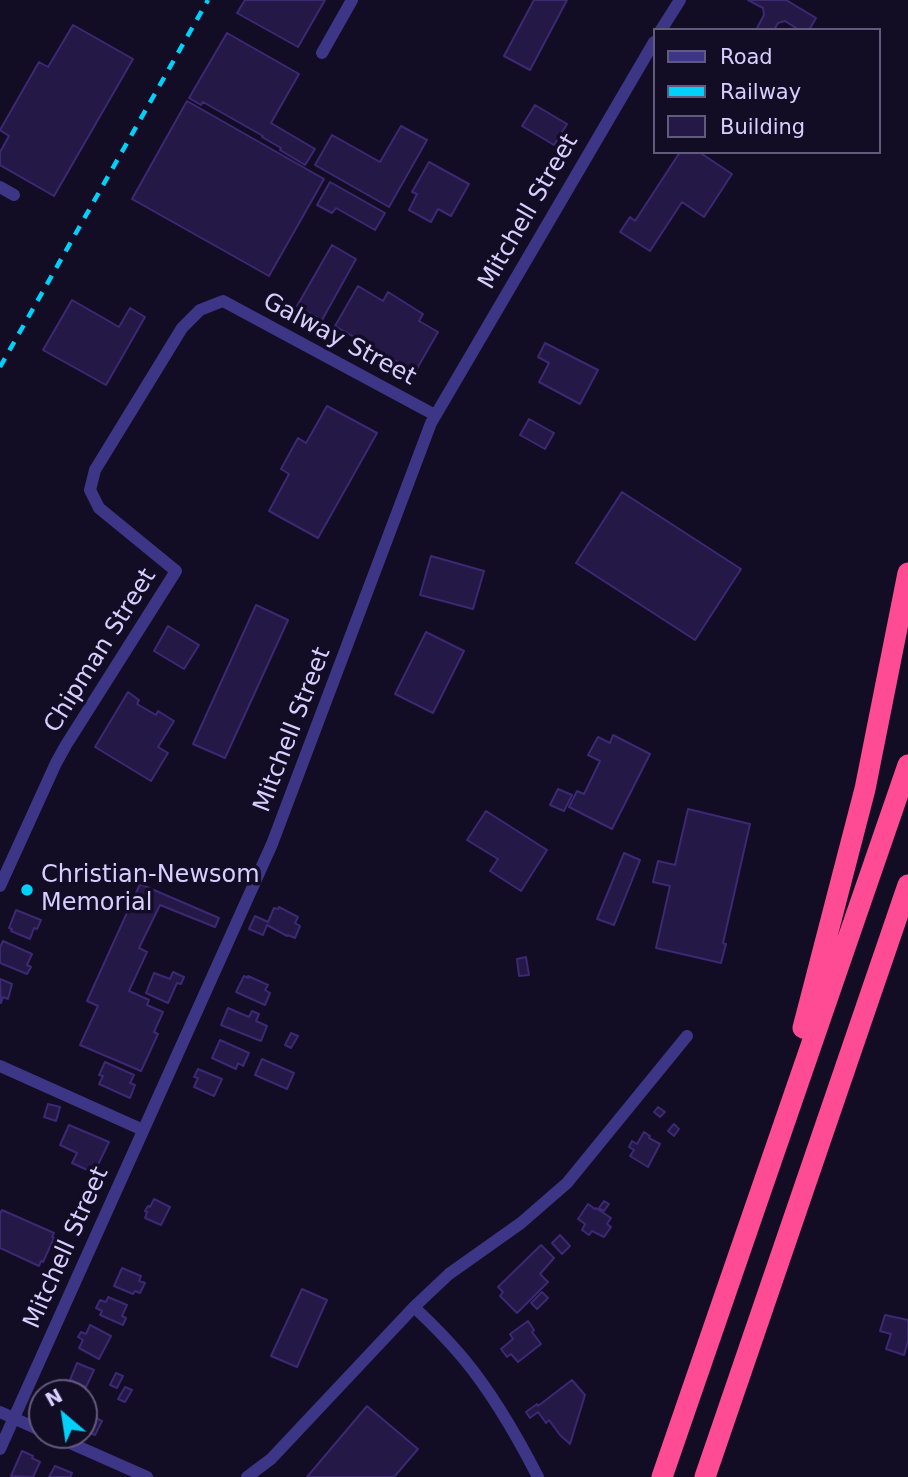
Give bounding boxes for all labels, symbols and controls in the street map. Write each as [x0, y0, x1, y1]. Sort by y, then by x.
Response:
legend [652, 28, 880, 154]
text: Road [720, 45, 773, 69]
text: Railway [720, 80, 801, 104]
text: Building [720, 115, 805, 139]
street label: Mitchell Street [473, 130, 585, 294]
street label: Galway Street [258, 288, 420, 392]
street label: Chipman Street [39, 564, 163, 738]
street label: Mitchell Street [248, 644, 338, 816]
place label: Christian-Newsom Memorial [41, 862, 260, 918]
marker: Christian-Newsom Memorial [19, 882, 35, 898]
street label: Mitchell Street [18, 1163, 116, 1333]
north arrow [28, 1379, 98, 1449]
text: N [41, 1384, 66, 1411]

